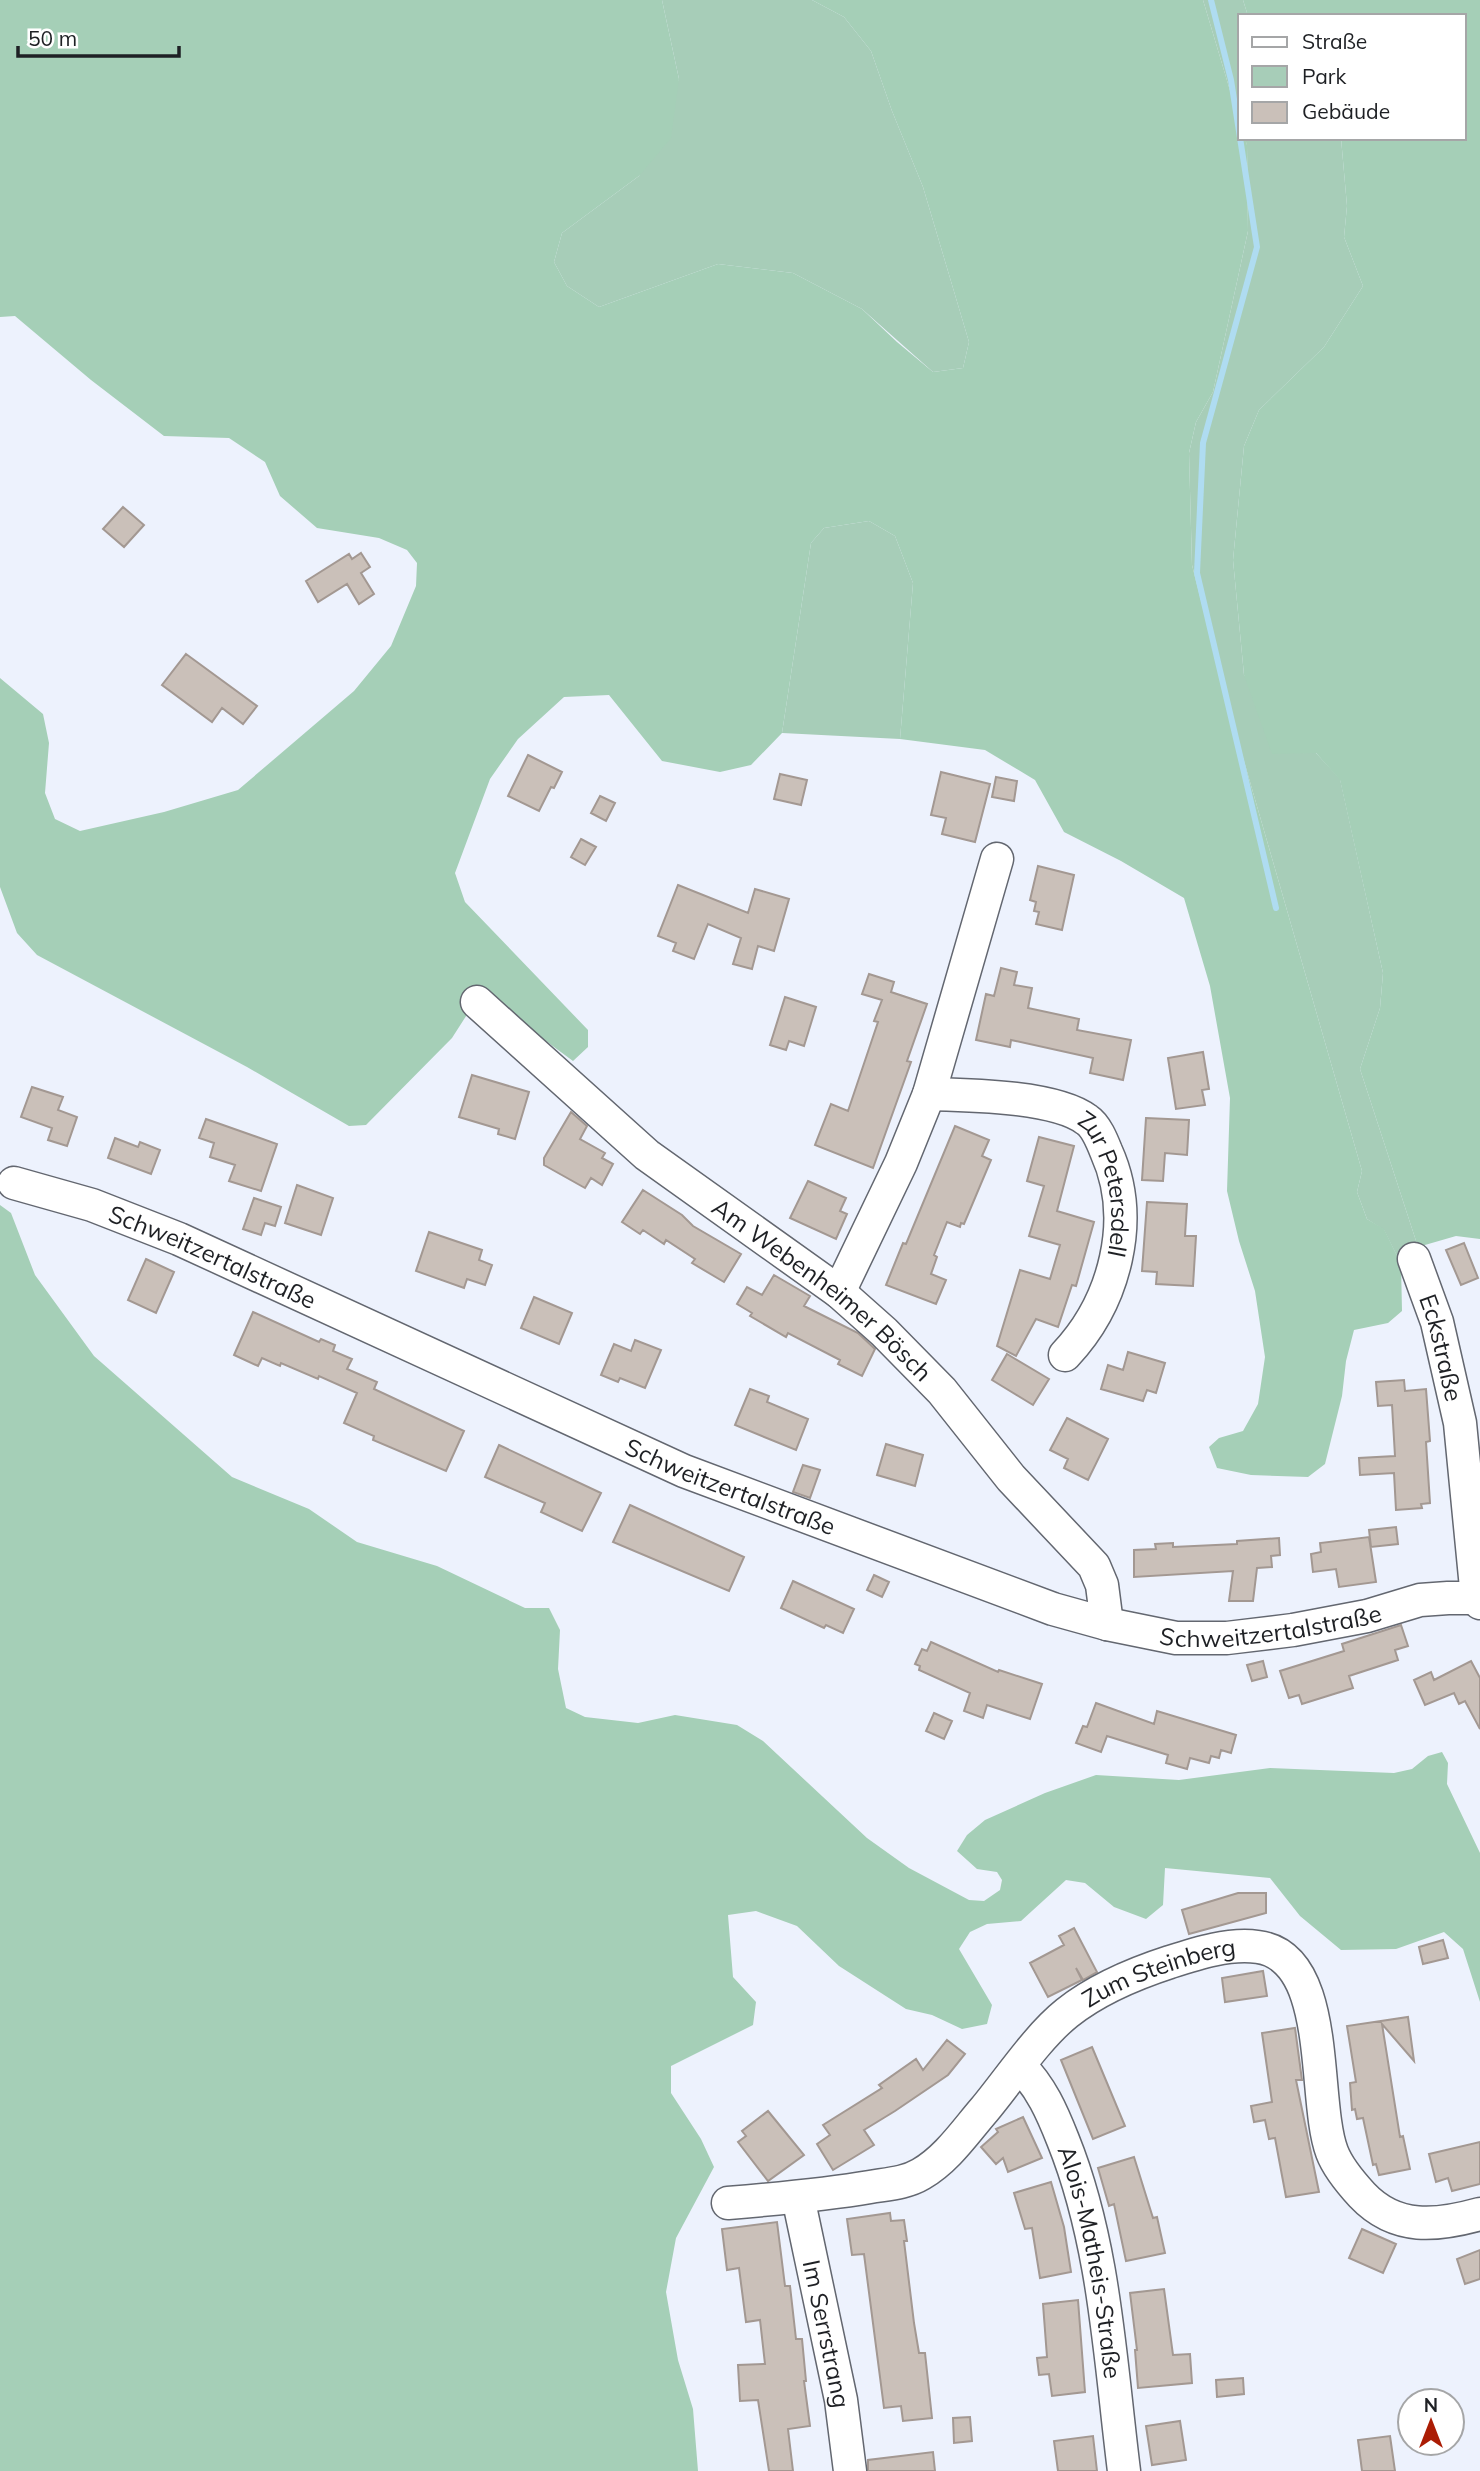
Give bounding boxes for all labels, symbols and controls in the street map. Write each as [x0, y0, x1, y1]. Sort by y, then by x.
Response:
scale bar [18, 14, 178, 58]
legend [1238, 14, 1466, 140]
text: 50 m [28, 25, 77, 51]
text: Straße [1302, 28, 1367, 54]
text: Park [1302, 63, 1346, 89]
text: Gebäude [1302, 98, 1390, 124]
street label: Zur Petersdell [1073, 1104, 1135, 1260]
street label: Am Webenheimer Bösch [707, 1192, 939, 1387]
street label: Schweitzertalstraße [105, 1198, 321, 1315]
street label: Eckstraße [1413, 1290, 1470, 1404]
street label: Schweitzertalstraße [621, 1431, 840, 1541]
street label: Schweitzertalstraße [1157, 1598, 1385, 1654]
street label: Zum Steinberg [1076, 1931, 1237, 2013]
street label: Alois-Matheis-Straße [1052, 2141, 1128, 2380]
street label: Im Serrstrang [797, 2257, 857, 2410]
north arrow [1396, 2387, 1466, 2457]
text: N [1424, 2393, 1438, 2417]

